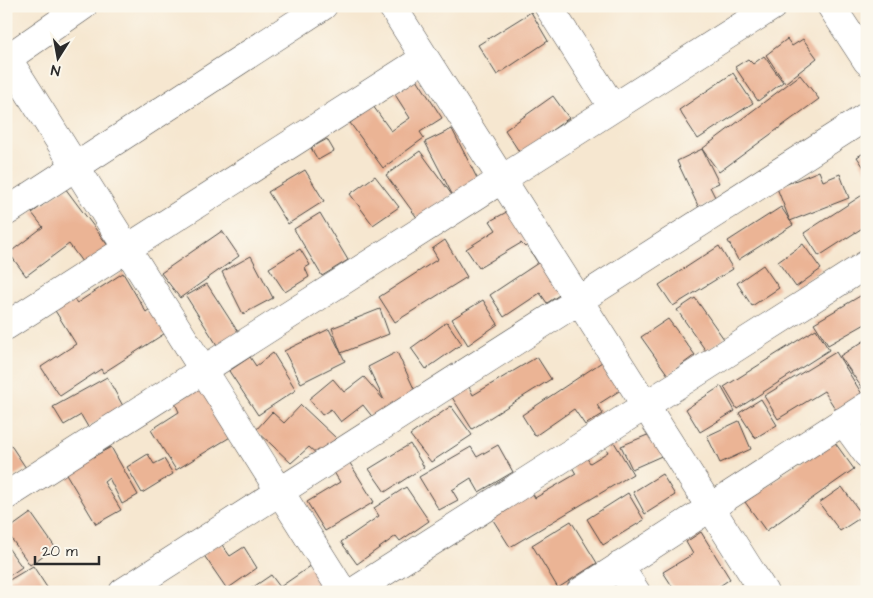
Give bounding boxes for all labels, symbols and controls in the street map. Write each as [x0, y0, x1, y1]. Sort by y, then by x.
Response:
north arrow [32, 32, 82, 82]
text: N [49, 59, 62, 80]
scale bar [35, 533, 99, 565]
text: 20 m [42, 541, 78, 562]

